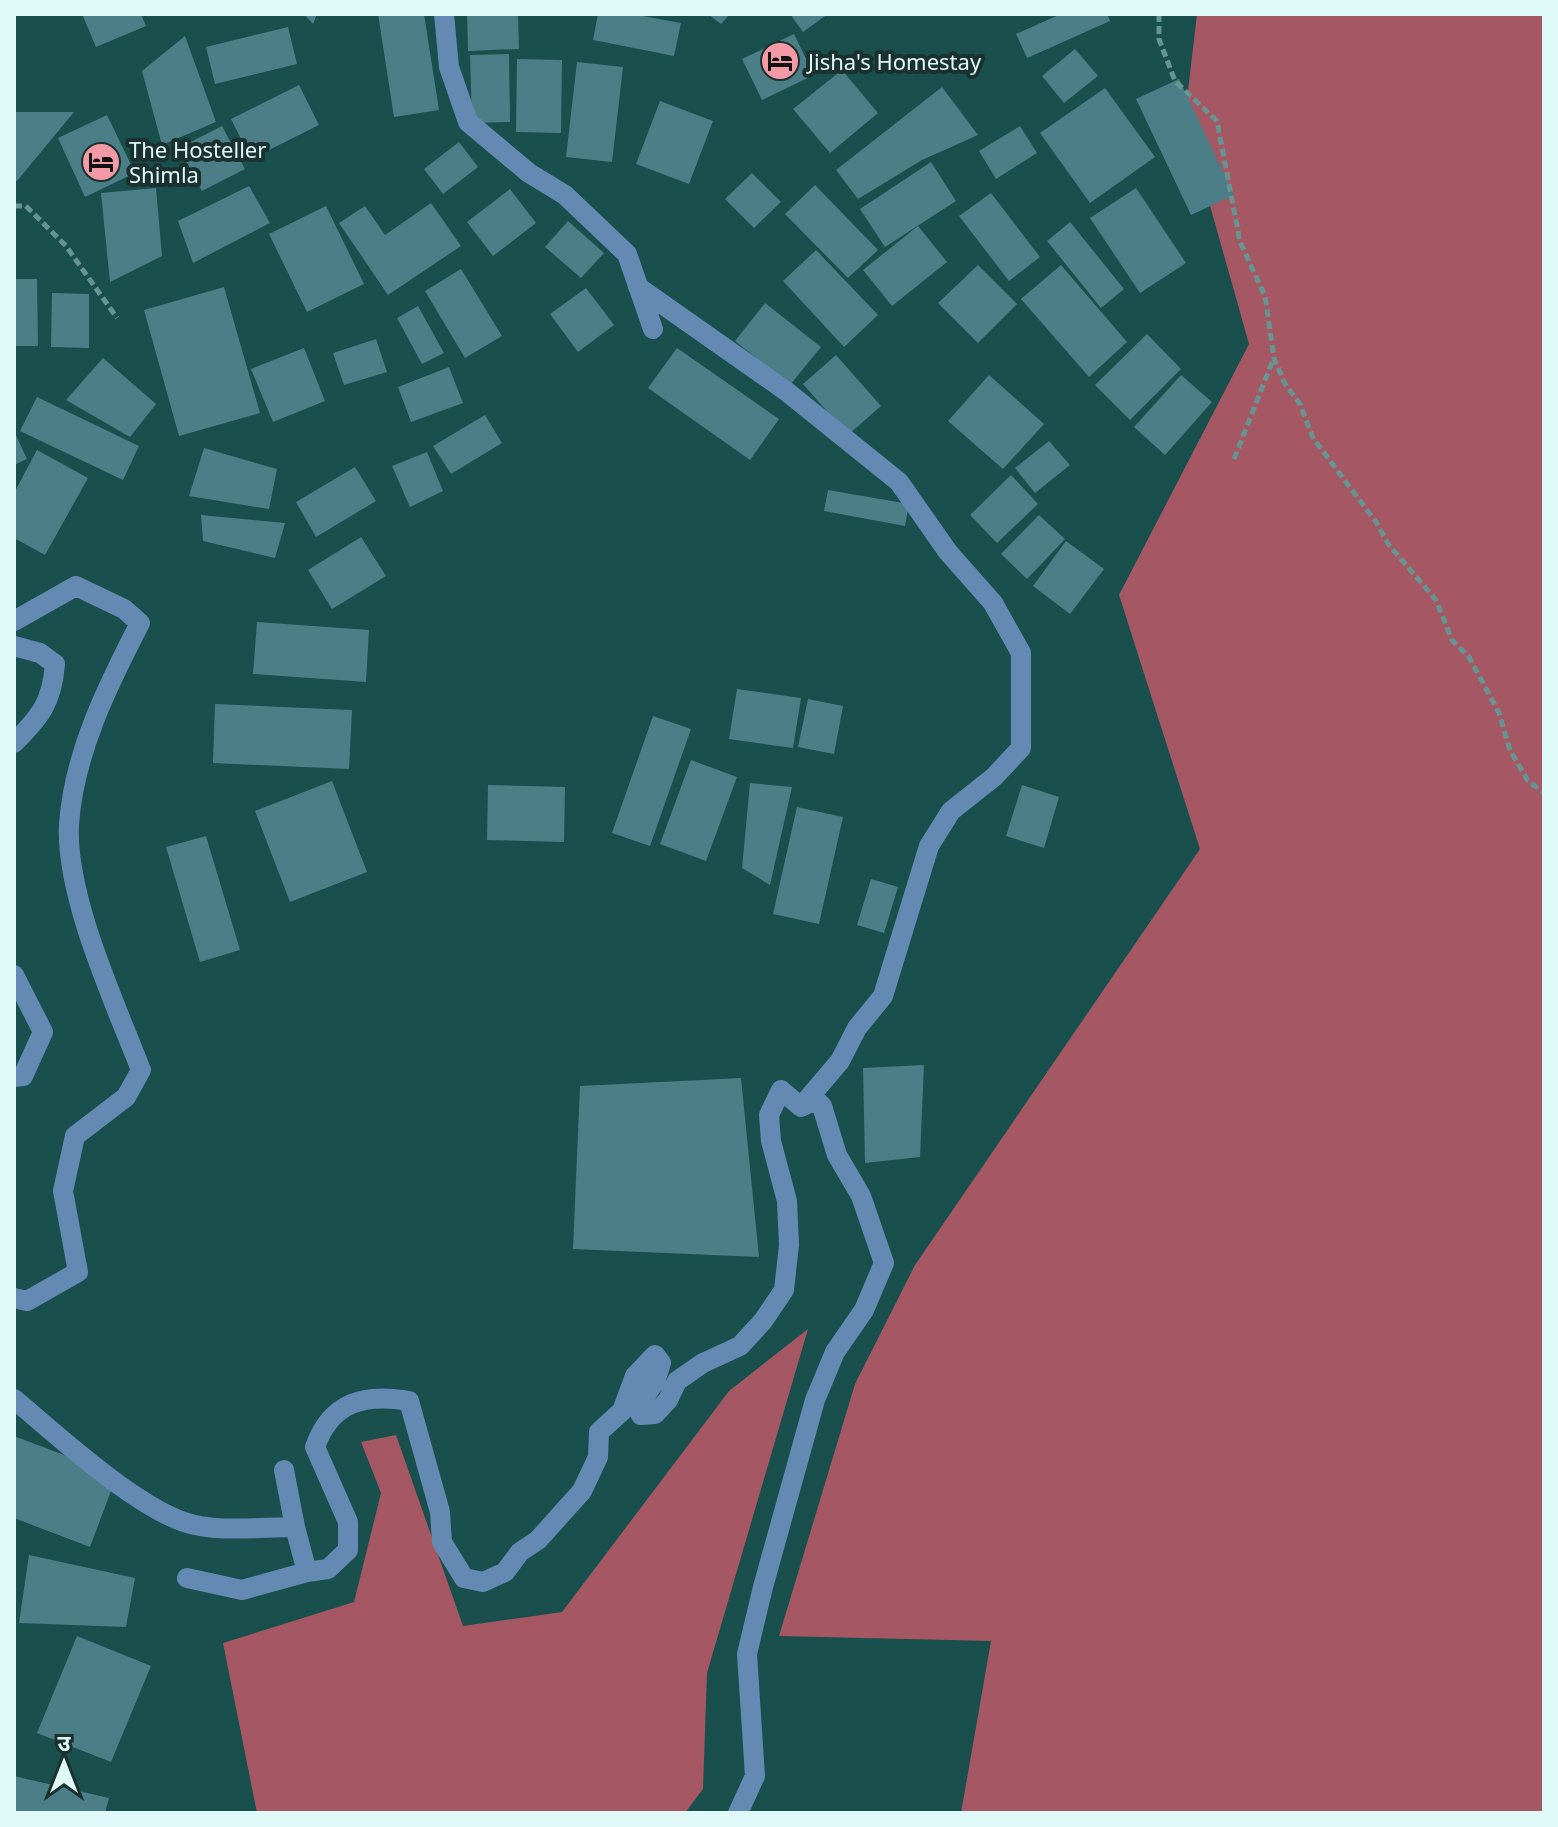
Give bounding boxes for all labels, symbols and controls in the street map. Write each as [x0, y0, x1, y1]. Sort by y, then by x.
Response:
hotel icon: Jisha's Homestay [759, 40, 801, 82]
place label: Jisha's Homestay [806, 46, 982, 76]
place label: The Hosteller Shimla [129, 134, 266, 189]
hotel icon: The Hosteller Shimla [80, 141, 122, 183]
north arrow [24, 1723, 104, 1803]
text: उ [58, 1727, 72, 1757]

